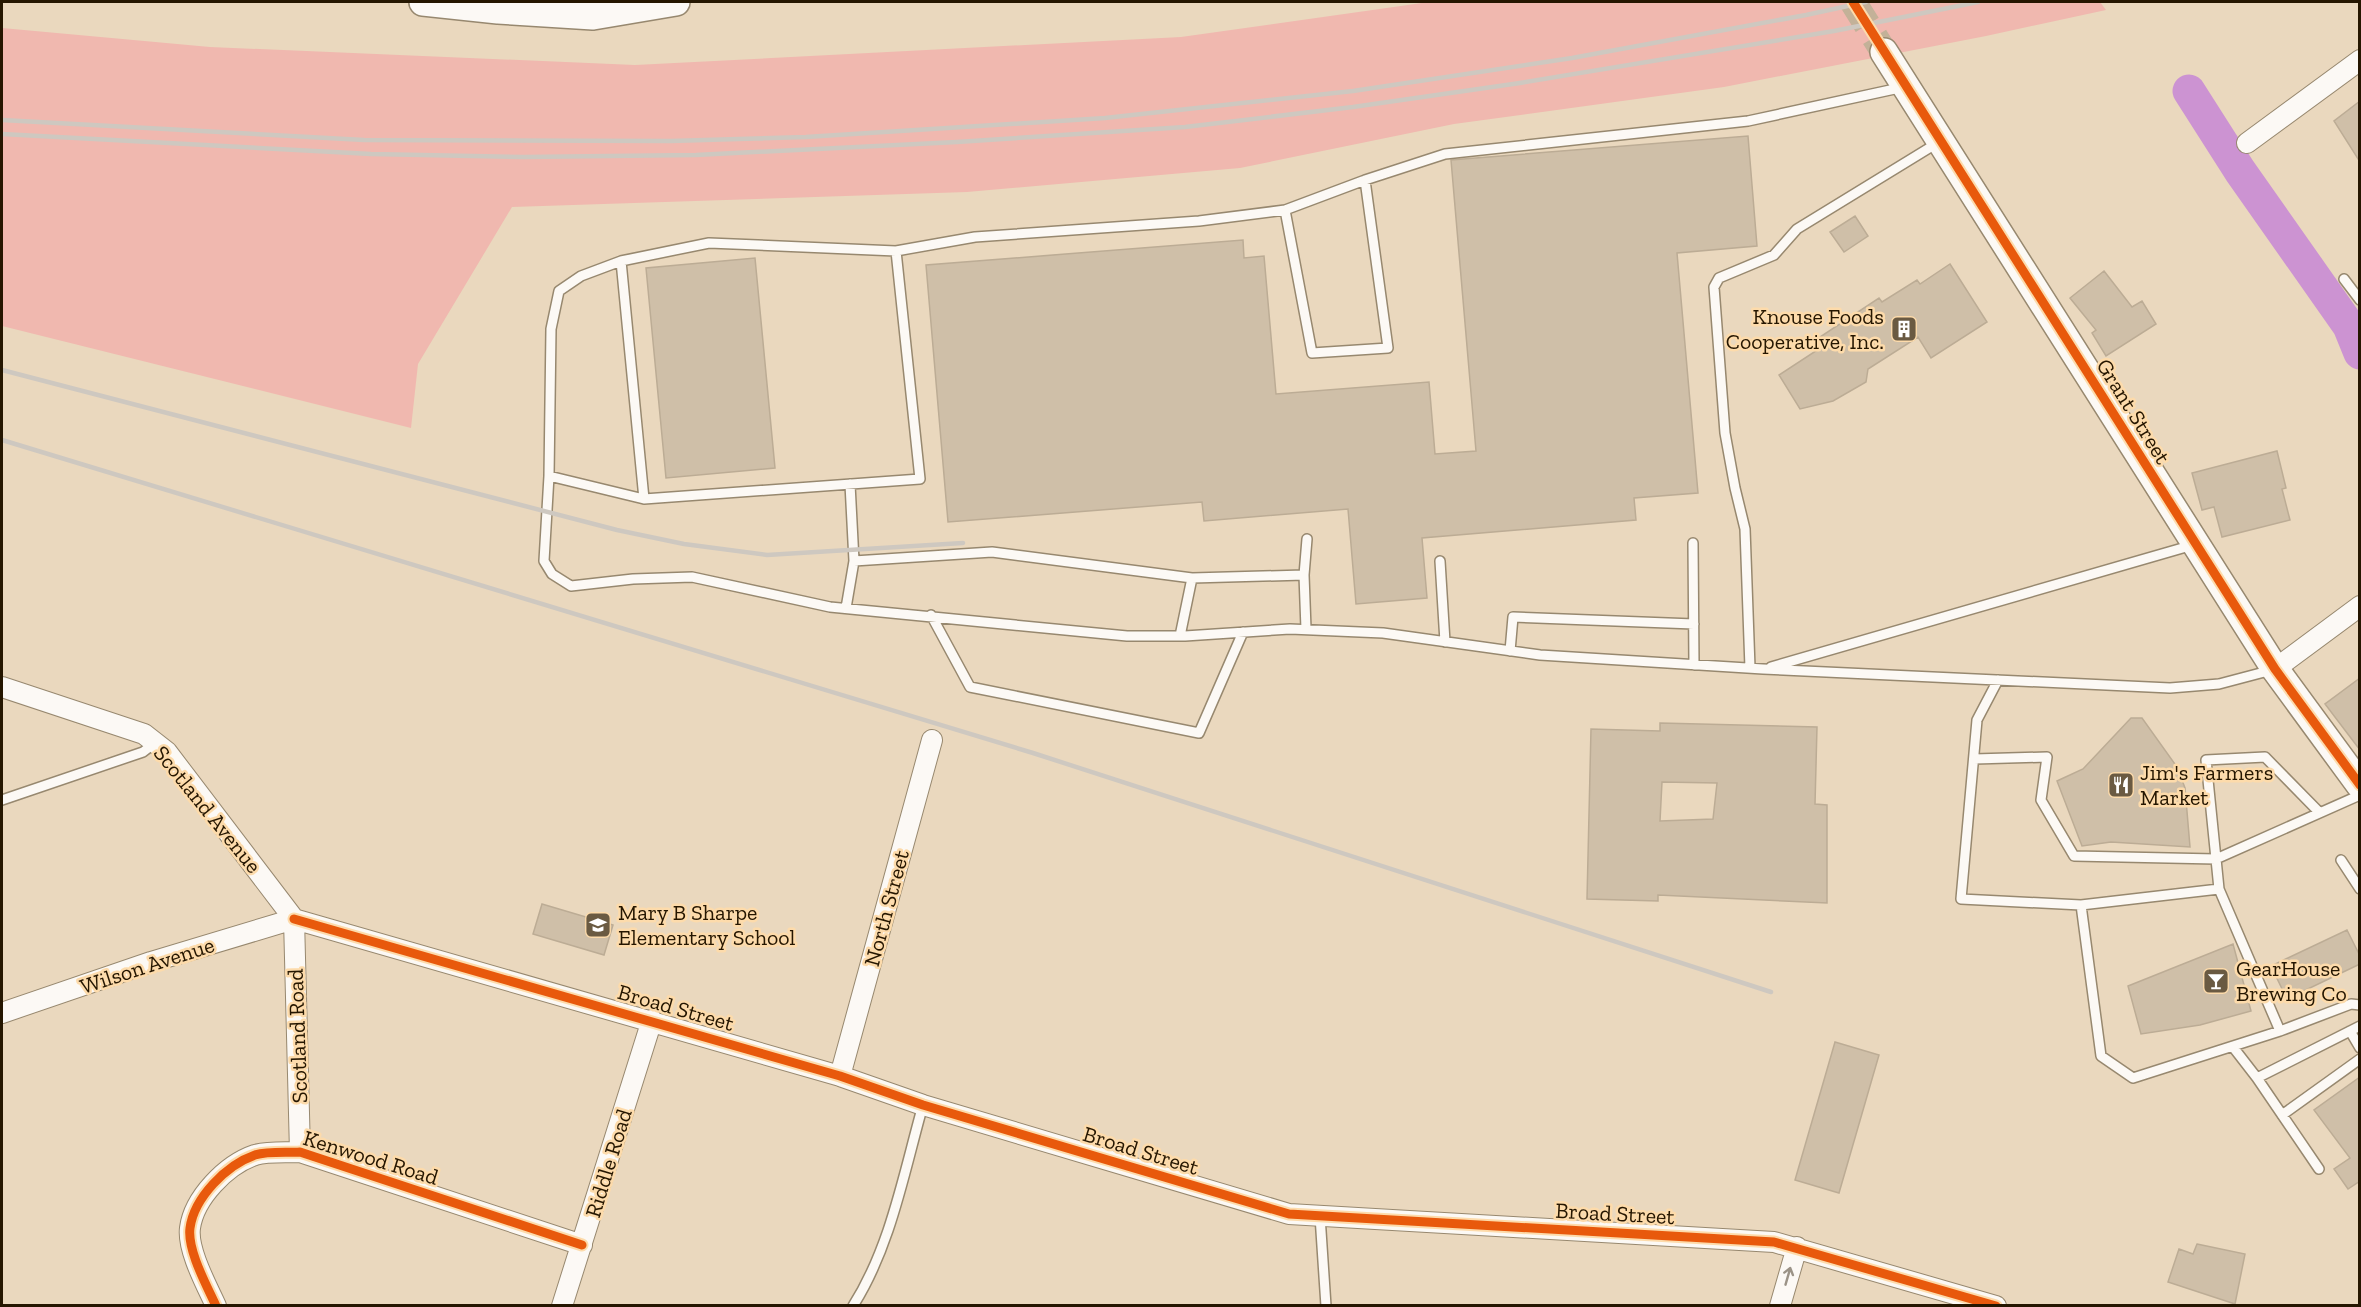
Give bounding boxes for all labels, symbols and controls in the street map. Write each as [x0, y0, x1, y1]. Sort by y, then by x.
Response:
place label: Knouse Foods Cooperative, Inc. [1726, 303, 1884, 355]
building icon: Knouse Foods Cooperative, Inc. [1889, 314, 1919, 344]
street label: Grant Street [2091, 354, 2177, 469]
street label: Scotland Avenue [148, 740, 267, 879]
place label: Jim's Farmers Market [2140, 759, 2273, 811]
restaurant icon: Jim's Farmers Market [2106, 770, 2136, 800]
street label: North Street [858, 846, 915, 969]
place label: Mary B Sharpe Elementary School [618, 899, 796, 951]
school or university icon: Mary B Sharpe Elementary School [583, 910, 613, 940]
street label: Wilson Avenue [77, 931, 218, 1000]
place label: GearHouse Brewing Co [2236, 955, 2347, 1007]
bar icon: GearHouse Brewing Co [2201, 966, 2231, 996]
street label: Scotland Road [282, 968, 313, 1104]
street label: Broad Street [615, 978, 738, 1037]
street label: Riddle Road [579, 1105, 638, 1221]
street label: Broad Street [1080, 1120, 1203, 1181]
street label: Kenwood Road [300, 1124, 442, 1191]
street label: Broad Street [1555, 1197, 1676, 1230]
one-way arrow [1783, 1267, 1794, 1286]

